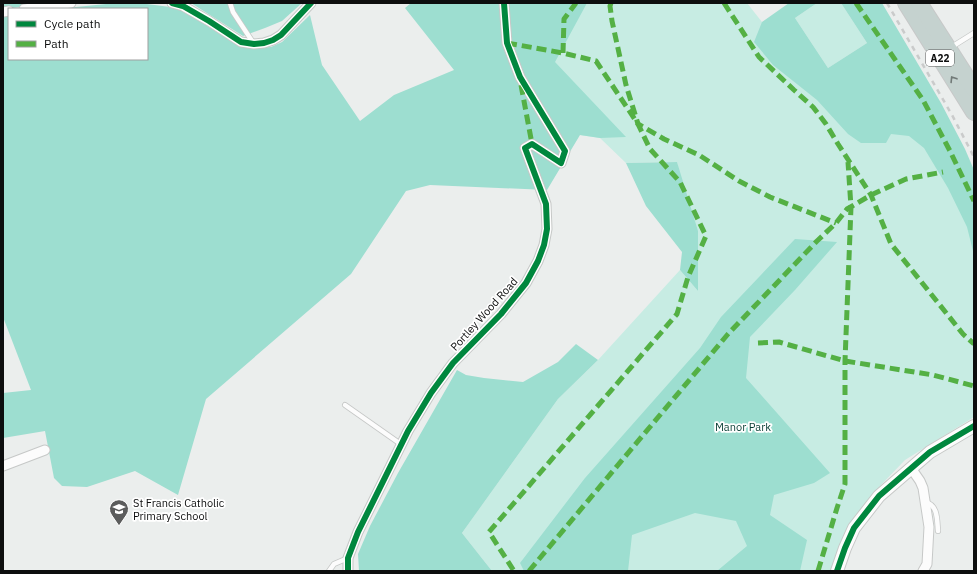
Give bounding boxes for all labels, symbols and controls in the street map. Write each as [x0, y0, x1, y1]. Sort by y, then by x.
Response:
legend [8, 8, 148, 60]
text: Cycle path [44, 16, 101, 31]
text: Path [44, 36, 69, 51]
road number: A22 [926, 50, 954, 66]
one-way arrow [950, 76, 958, 83]
street label: Portley Wood Road [447, 274, 521, 354]
park label: Manor Park [715, 420, 771, 434]
place label: St Francis Catholic Primary School [133, 496, 225, 523]
school or university icon: St Francis Catholic Primary School [108, 498, 130, 526]

